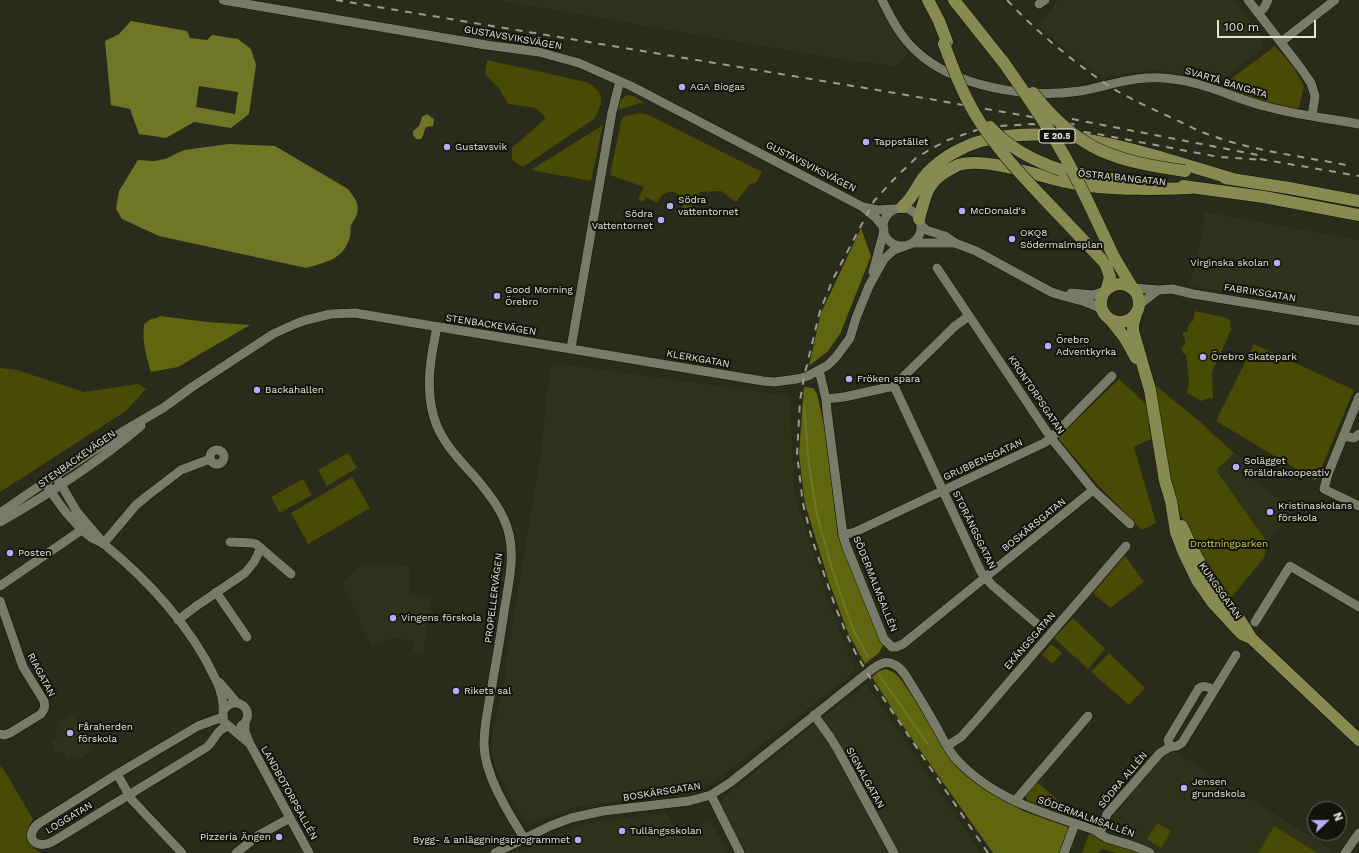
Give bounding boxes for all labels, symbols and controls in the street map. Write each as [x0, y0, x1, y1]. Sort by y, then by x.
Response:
scale bar [1219, 12, 1318, 38]
text: 100 m [1224, 20, 1259, 34]
street label: GUSTAVSVIKSVÄGEN [463, 23, 563, 53]
street label: SVARTÅ BANGATA [1183, 65, 1269, 101]
place label: AGA Biogas [690, 81, 745, 93]
marker: AGA Biogas [677, 82, 687, 92]
road number: E 20.5 [1039, 129, 1075, 143]
place label: Tappstället [874, 136, 928, 148]
marker: Tappstället [861, 137, 871, 147]
street label: GUSTAVSVIKSVÄGEN [764, 139, 858, 195]
place label: Gustavsvik [455, 141, 507, 153]
marker: Gustavsvik [442, 142, 452, 152]
street label: ÖSTRA BANGATAN [1077, 167, 1167, 189]
place label: Södra vattentornet [678, 194, 738, 218]
marker: Södra vattentornet [665, 201, 675, 211]
place label: McDonald's [970, 205, 1026, 217]
marker: McDonald's [957, 206, 967, 216]
place label: Södra Vattentornet [592, 208, 653, 232]
marker: Södra Vattentornet [656, 215, 666, 225]
place label: OKQ8 Södermalmsplan [1020, 227, 1103, 250]
marker: OKQ8 Södermalmsplan [1007, 234, 1017, 244]
place label: Virginska skolan [1190, 257, 1269, 269]
marker: Virginska skolan [1272, 258, 1282, 268]
street label: FABRIKSGATAN [1223, 281, 1297, 305]
place label: Good Morning Örebro [505, 284, 573, 308]
marker: Good Morning Örebro [492, 291, 502, 301]
street label: STENBACKEVÄGEN [445, 312, 537, 338]
place label: Örebro Adventkyrka [1056, 334, 1116, 358]
marker: Örebro Adventkyrka [1043, 341, 1053, 351]
street label: KLERKGATAN [666, 348, 730, 370]
place label: Örebro Skatepark [1211, 351, 1297, 363]
marker: Örebro Skatepark [1198, 352, 1208, 362]
street label: KRONTORPSGATAN [1005, 353, 1067, 437]
place label: Fröken spara [857, 373, 920, 385]
marker: Fröken spara [844, 374, 854, 384]
place label: Backahallen [265, 384, 324, 396]
marker: Backahallen [252, 385, 262, 395]
street label: STENBACKEVÄGEN [36, 428, 118, 490]
street label: GRUBBENSGATAN [941, 436, 1025, 484]
place label: Solägget föräldrakoopeativ [1244, 455, 1329, 478]
marker: Solägget föräldrakoopeativ [1231, 462, 1241, 472]
street label: STORÄNGSGATAN [950, 489, 998, 571]
street label: BOSKÄRSGATAN [1000, 496, 1068, 554]
place label: Kristinaskolans förskola [1278, 500, 1352, 524]
marker: Kristinaskolans förskola [1265, 507, 1275, 517]
street label: SÖDERMALMSALLÉN [850, 534, 900, 634]
park label: Drottningparken [1190, 538, 1268, 550]
place label: Posten [18, 547, 51, 559]
marker: Posten [5, 548, 15, 558]
street label: PROPELLERVÄGEN [483, 552, 505, 644]
street label: KUNGSGATAN [1196, 560, 1244, 622]
street label: EKÄNGSGATAN [1002, 610, 1058, 672]
place label: Vingens förskola [401, 612, 481, 624]
marker: Vingens förskola [388, 613, 398, 623]
street label: RIAGATAN [24, 651, 58, 699]
place label: Rikets sal [464, 685, 511, 697]
marker: Rikets sal [451, 686, 461, 696]
place label: Fåraherden förskola [78, 721, 133, 744]
marker: Fåraherden förskola [65, 728, 75, 738]
street label: LANDBOTORPSALLÉN [258, 744, 320, 842]
street label: SIGNALGATAN [843, 745, 887, 811]
street label: SÖDRA ALLÉN [1096, 749, 1150, 811]
place label: Jensen grundskola [1192, 776, 1246, 800]
street label: BOSKÄRSGATAN [622, 780, 702, 804]
marker: Jensen grundskola [1179, 783, 1189, 793]
street label: SÖDERMALMSALLÉN [1036, 794, 1136, 840]
street label: LOGGATAN [43, 799, 95, 837]
north arrow [1307, 801, 1347, 841]
text: N [1330, 810, 1345, 823]
place label: Tullängsskolan [630, 825, 702, 837]
marker: Tullängsskolan [617, 826, 627, 836]
place label: Pizzeria Ängen [200, 831, 271, 843]
marker: Pizzeria Ängen [274, 832, 284, 842]
place label: Bygg- & anläggningsprogrammet [413, 834, 570, 846]
marker: Bygg- & anläggningsprogrammet [573, 835, 583, 845]

